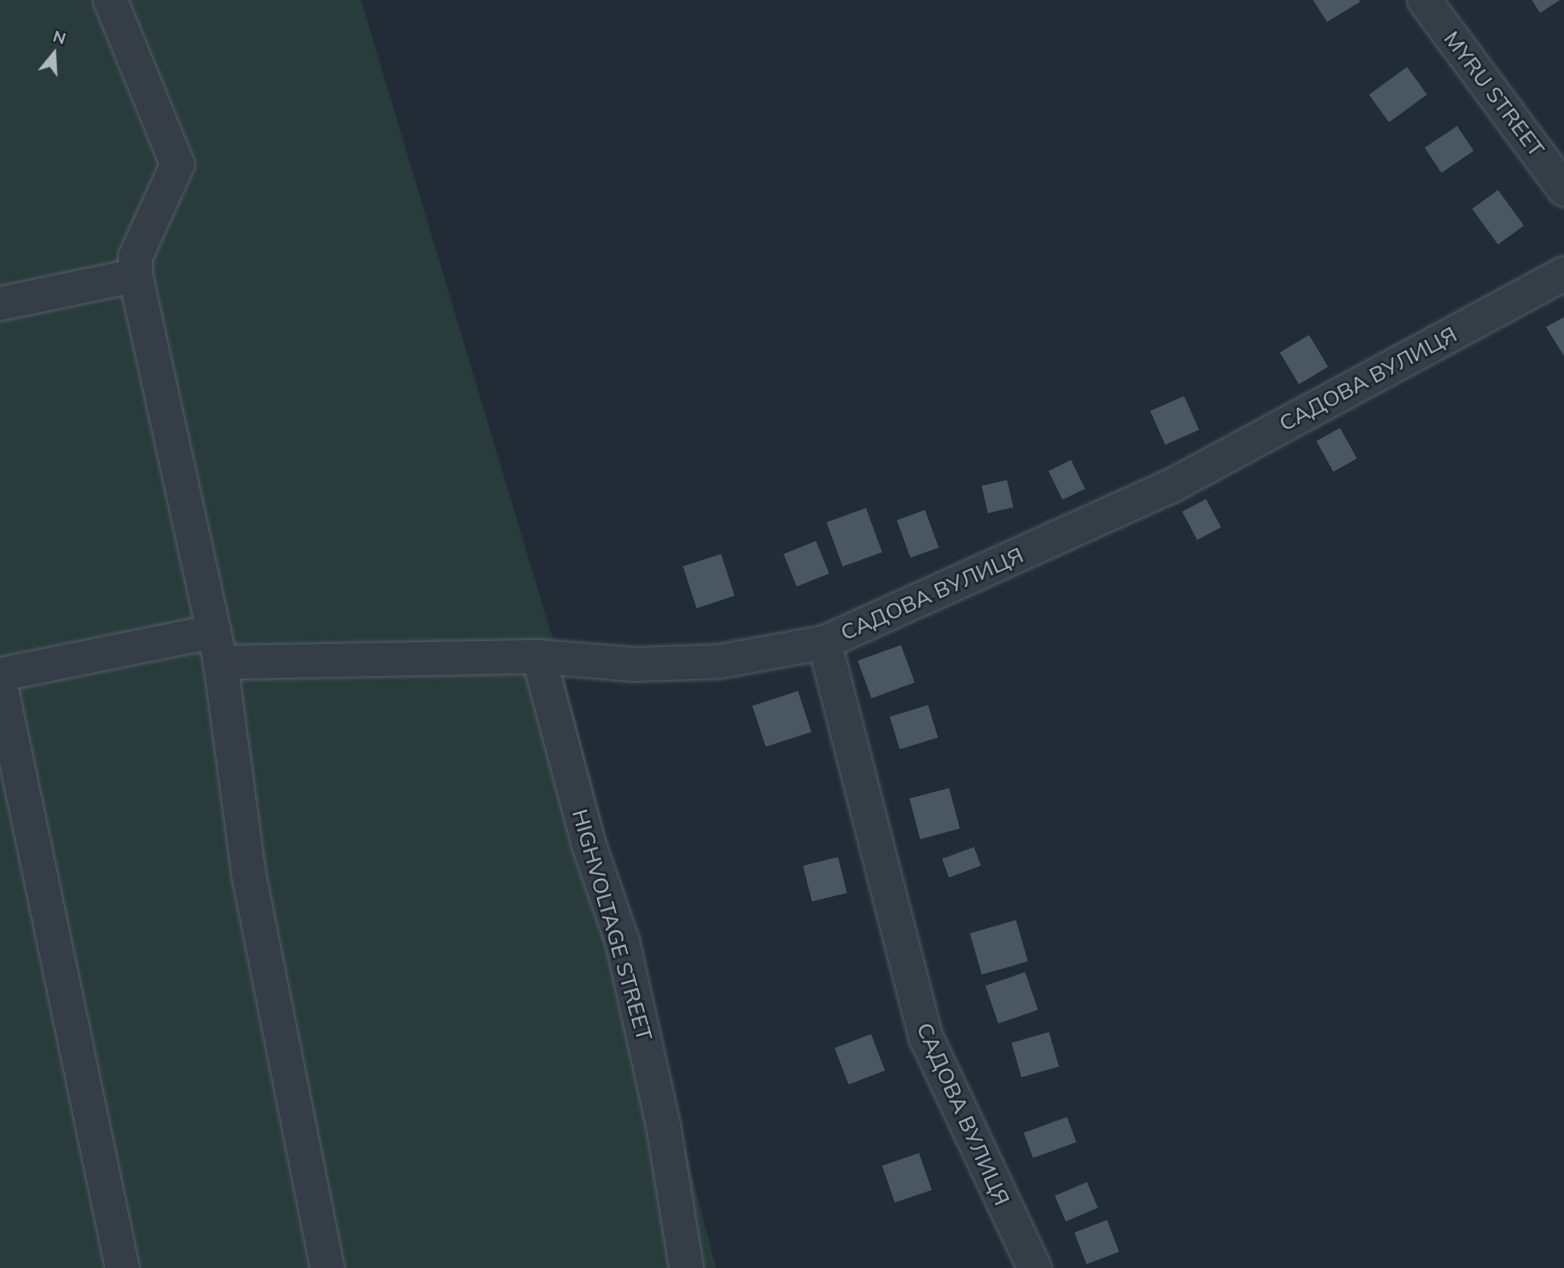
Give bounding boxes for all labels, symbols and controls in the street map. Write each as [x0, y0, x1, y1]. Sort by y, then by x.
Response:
north arrow [24, 24, 84, 84]
text: N [51, 26, 68, 48]
street label: MYRU STREET [1438, 26, 1550, 162]
street label: САДОВА ВУЛИЦЯ [1275, 321, 1461, 437]
street label: САДОВА ВУЛИЦЯ [837, 542, 1027, 646]
street label: HIGHVOLTAGE STREET [566, 806, 658, 1044]
street label: САДОВА ВУЛИЦЯ [911, 1019, 1015, 1209]

